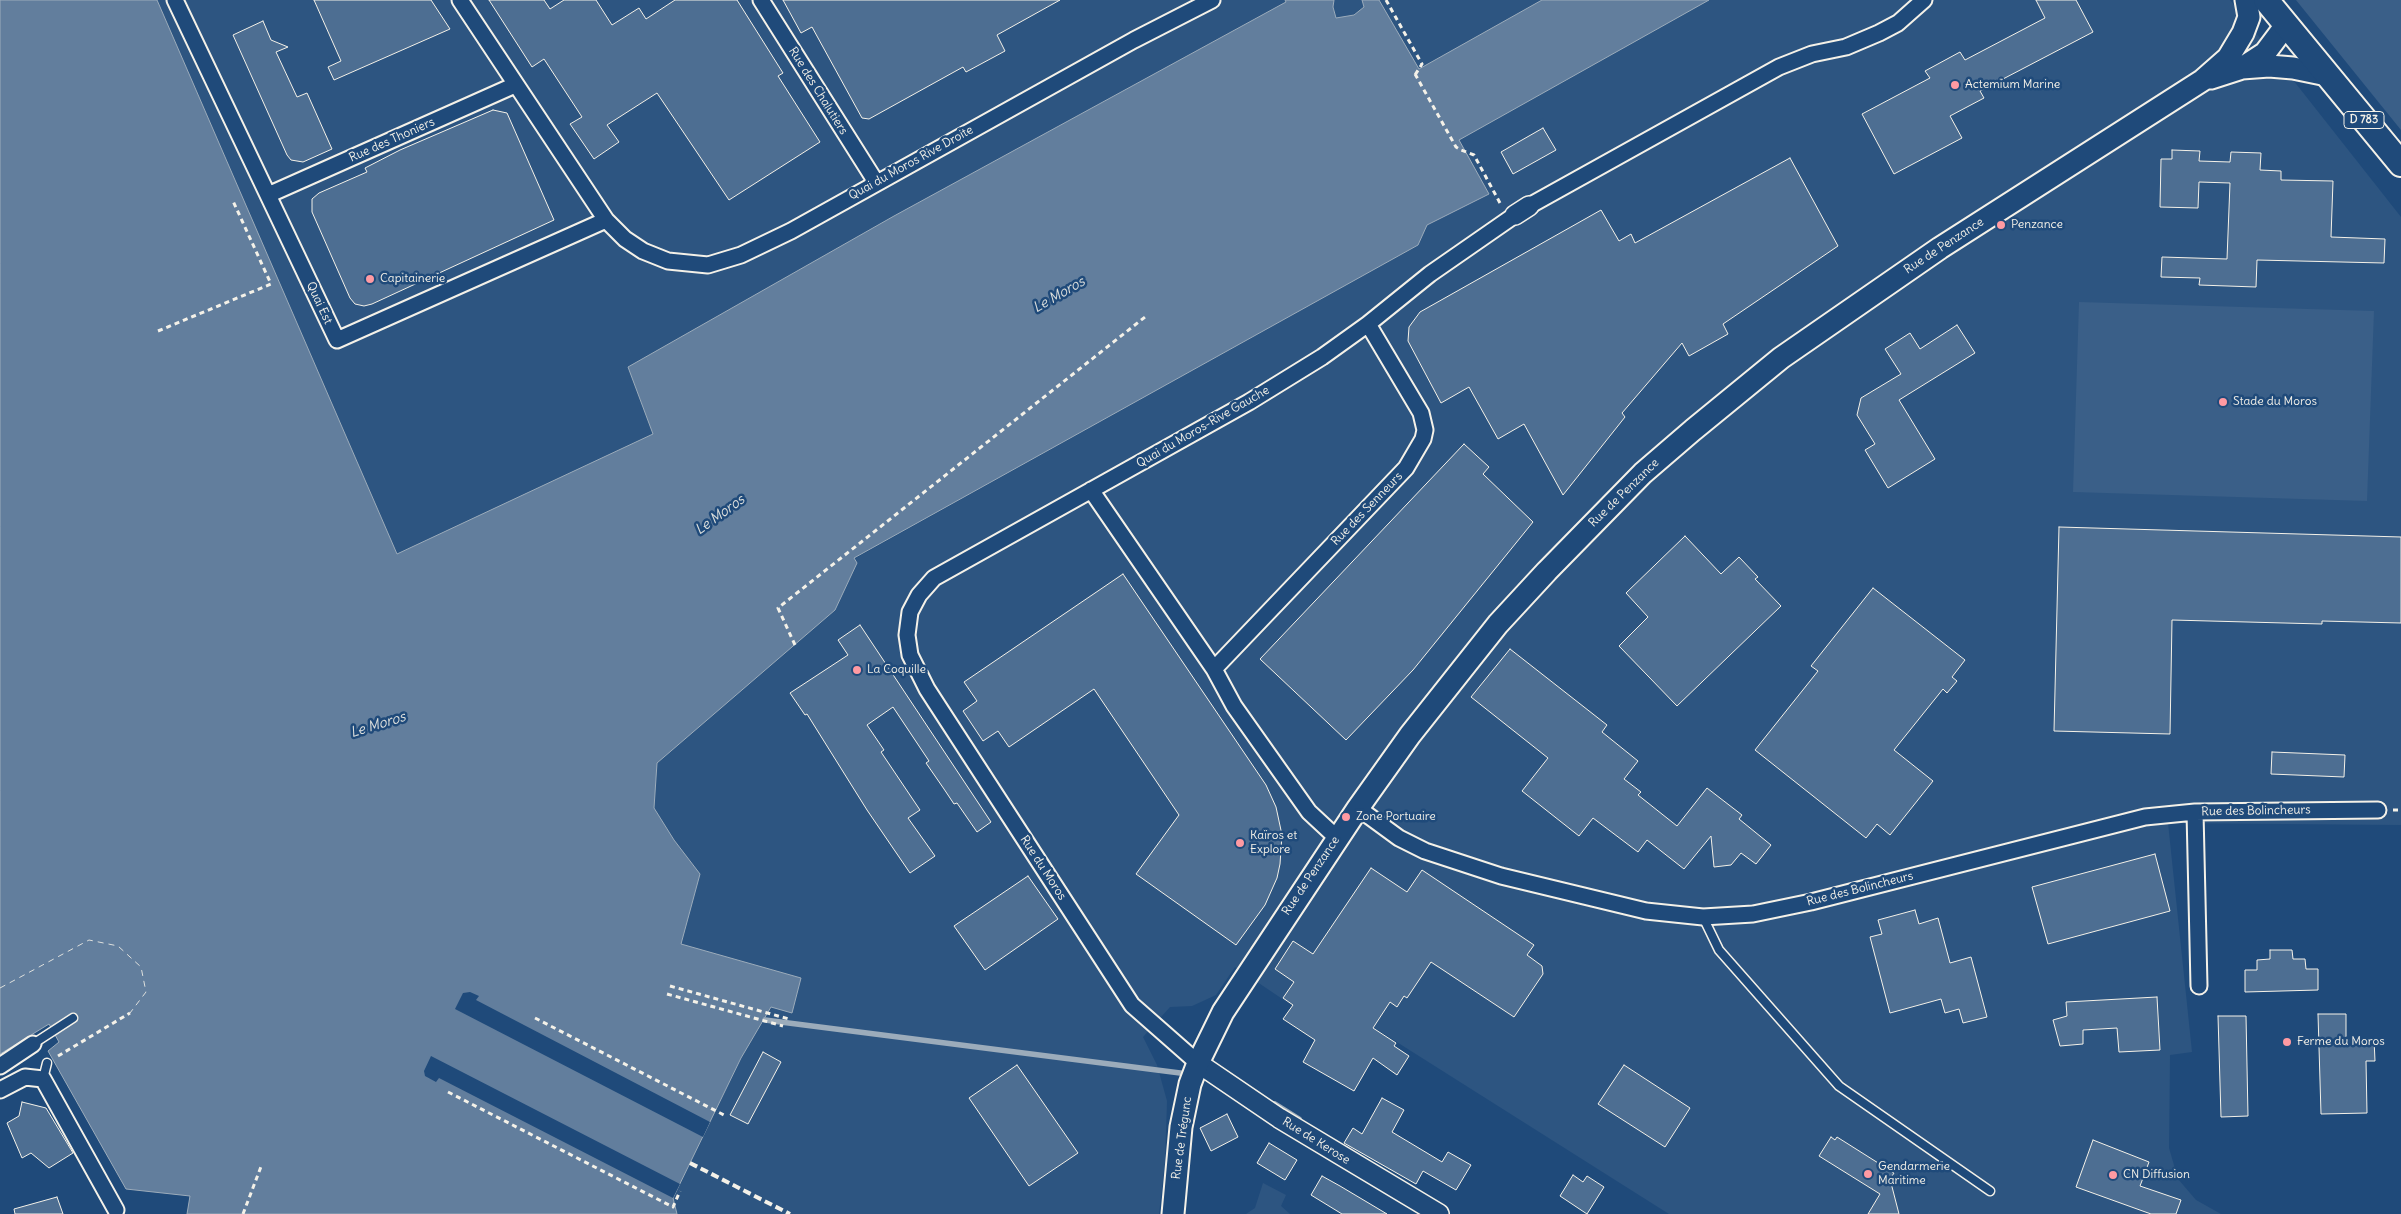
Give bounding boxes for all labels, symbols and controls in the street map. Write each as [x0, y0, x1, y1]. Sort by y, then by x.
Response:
street label: Rue des Chalutiers [785, 45, 851, 137]
place label: Actemium Marine [1965, 78, 2060, 92]
marker: Actemium Marine [1949, 79, 1961, 91]
road number: D 783 [2344, 112, 2384, 128]
street label: Rue des Thoniers [347, 115, 437, 165]
street label: Quai du Moros Rive Droite [846, 123, 976, 203]
street label: Rue de Penzance [1901, 215, 1987, 277]
place label: Penzance [2011, 218, 2063, 232]
marker: Penzance [1995, 219, 2007, 231]
place label: Capitainerie [380, 272, 445, 286]
marker: Capitainerie [364, 273, 376, 285]
water label: Le Moros [1030, 273, 1088, 317]
street label: Quai Est [303, 280, 335, 326]
street label: Quai du Moros-Rive Gauche [1134, 383, 1272, 471]
place label: Stade du Moros [2233, 395, 2317, 409]
marker: Stade du Moros [2217, 396, 2229, 408]
street label: Rue de Penzance [1586, 456, 1662, 530]
street label: Rue des Senneurs [1328, 469, 1406, 549]
water label: Le Moros [692, 491, 748, 539]
place label: La Coquille [867, 663, 926, 677]
marker: La Coquille [851, 664, 863, 676]
water label: Le Moros [348, 709, 408, 741]
street label: Rue des Bolincheurs [2201, 803, 2311, 819]
place label: Zone Portuaire [1356, 810, 1436, 824]
marker: Zone Portuaire [1340, 811, 1352, 823]
place label: Kaïros et Explore [1250, 829, 1297, 857]
street label: Rue du Moros [1017, 833, 1069, 903]
street label: Rue de Penzance [1279, 834, 1343, 918]
marker: Kaïros et Explore [1234, 837, 1246, 849]
street label: Rue des Bolincheurs [1805, 869, 1915, 909]
place label: Ferme du Moros [2297, 1035, 2385, 1049]
marker: Ferme du Moros [2281, 1036, 2293, 1048]
street label: Rue de Trégunc [1169, 1096, 1195, 1180]
street label: Rue de Kerose [1279, 1114, 1353, 1168]
place label: Gendarmerie Maritime [1878, 1160, 1950, 1188]
marker: Gendarmerie Maritime [1862, 1168, 1874, 1180]
place label: CN Diffusion [2123, 1168, 2190, 1182]
marker: CN Diffusion [2107, 1169, 2119, 1181]

